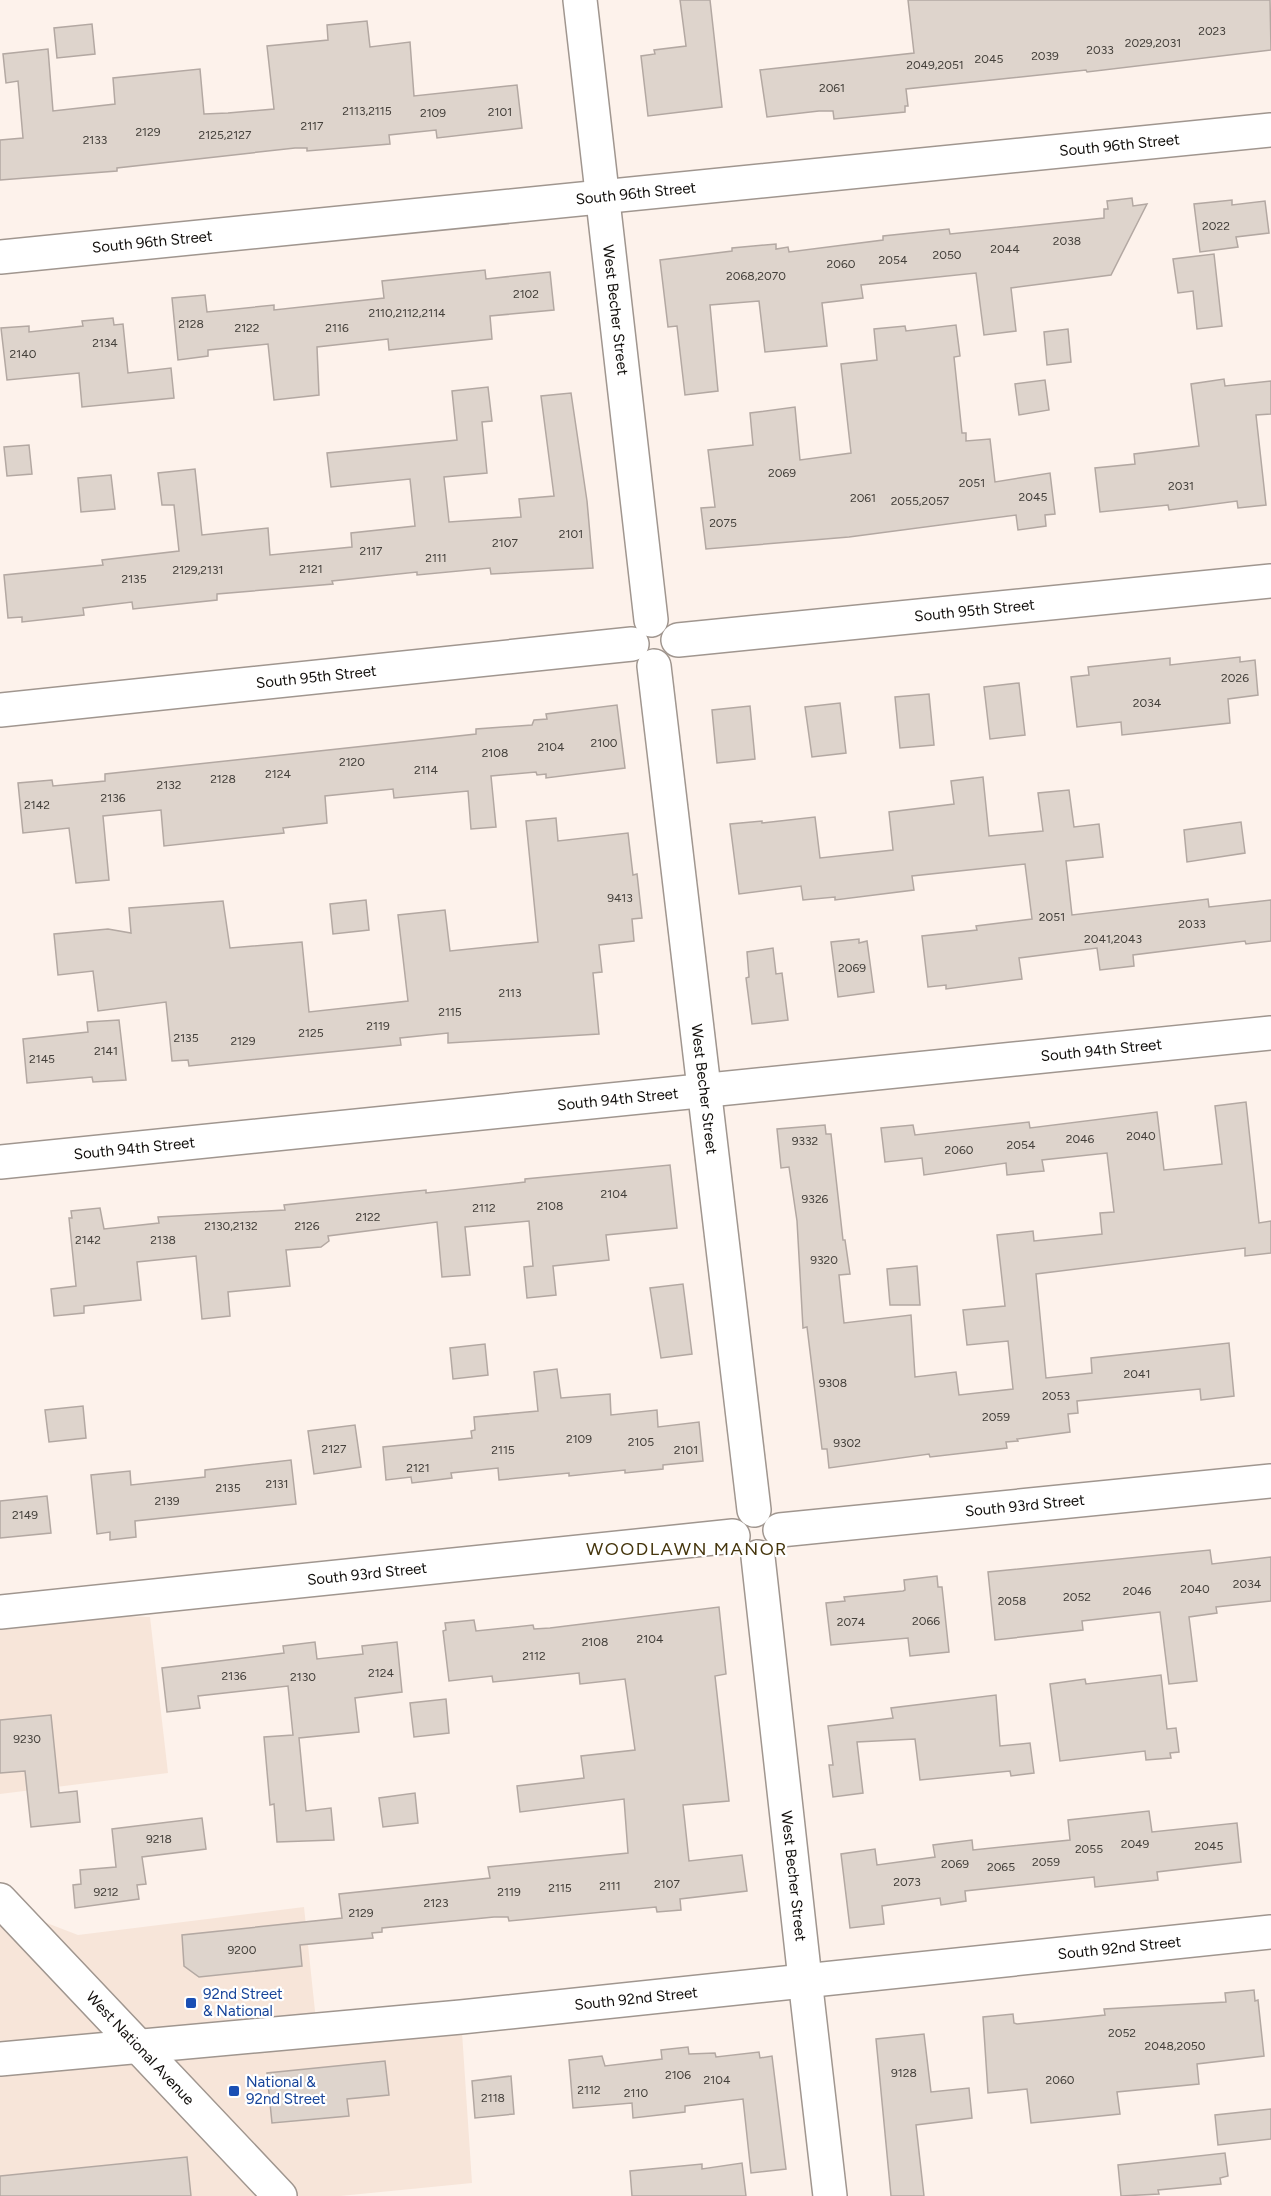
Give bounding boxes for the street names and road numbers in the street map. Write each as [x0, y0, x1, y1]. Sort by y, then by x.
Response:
street label: South 96th Street [1058, 130, 1181, 160]
street label: South 96th Street [575, 178, 697, 208]
street label: South 96th Street [91, 227, 214, 257]
street label: West Becher Street [599, 244, 632, 377]
street label: South 95th Street [913, 596, 1036, 625]
street label: South 95th Street [255, 662, 378, 692]
street label: West Becher Street [687, 1023, 721, 1156]
street label: South 94th Street [1040, 1035, 1163, 1065]
street label: South 94th Street [556, 1084, 680, 1114]
street label: South 94th Street [73, 1133, 196, 1163]
street label: South 93rd Street [964, 1491, 1086, 1521]
street label: South 93rd Street [306, 1559, 428, 1589]
street label: West Becher Street [777, 1810, 810, 1943]
street label: South 92nd Street [1057, 1932, 1182, 1963]
street label: South 92nd Street [574, 1983, 699, 2014]
street label: West National Avenue [82, 1988, 198, 2109]

